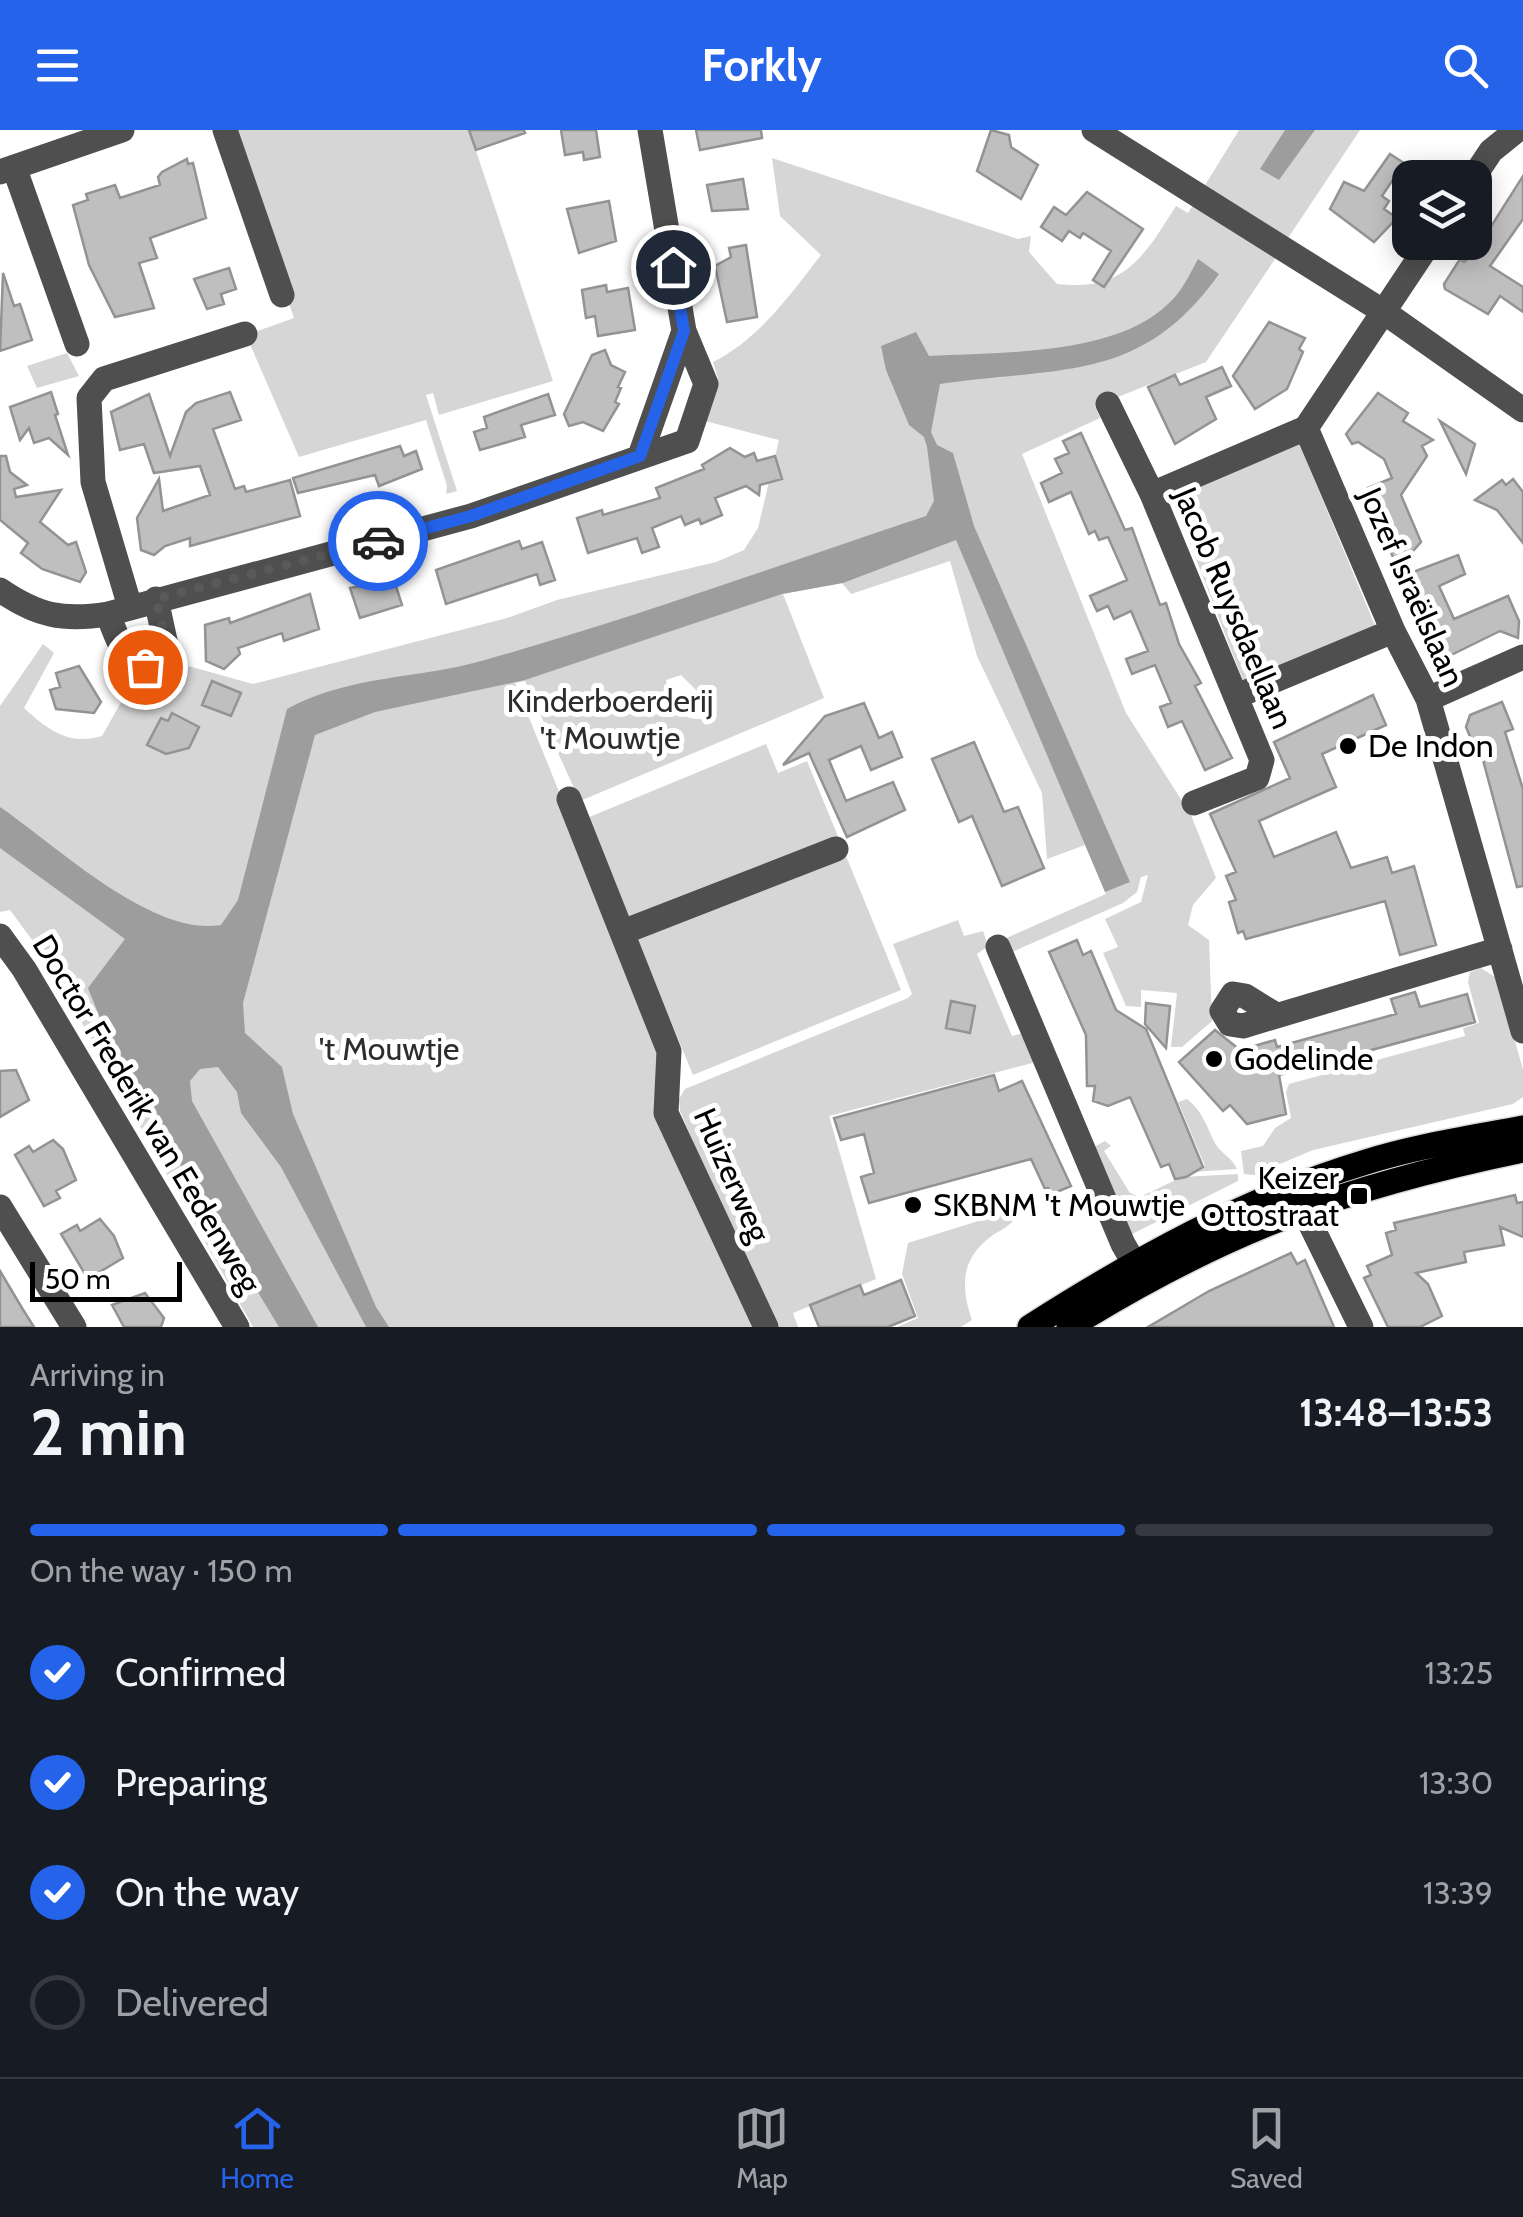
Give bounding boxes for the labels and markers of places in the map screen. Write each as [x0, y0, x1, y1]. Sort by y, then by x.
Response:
pin [631, 225, 716, 310]
pin [103, 625, 188, 710]
place label: De Indon [1368, 726, 1494, 765]
marker: De Indon [1337, 735, 1359, 757]
place label: Godelinde [1234, 1039, 1373, 1078]
marker: Godelinde [1203, 1048, 1225, 1070]
place label: Keizer Ottostraat [1200, 1158, 1340, 1234]
place label: SKBNM 't Mouwtje [933, 1185, 1185, 1224]
marker: Keizer Ottostraat [1348, 1185, 1370, 1207]
marker: SKBNM 't Mouwtje [902, 1194, 924, 1216]

